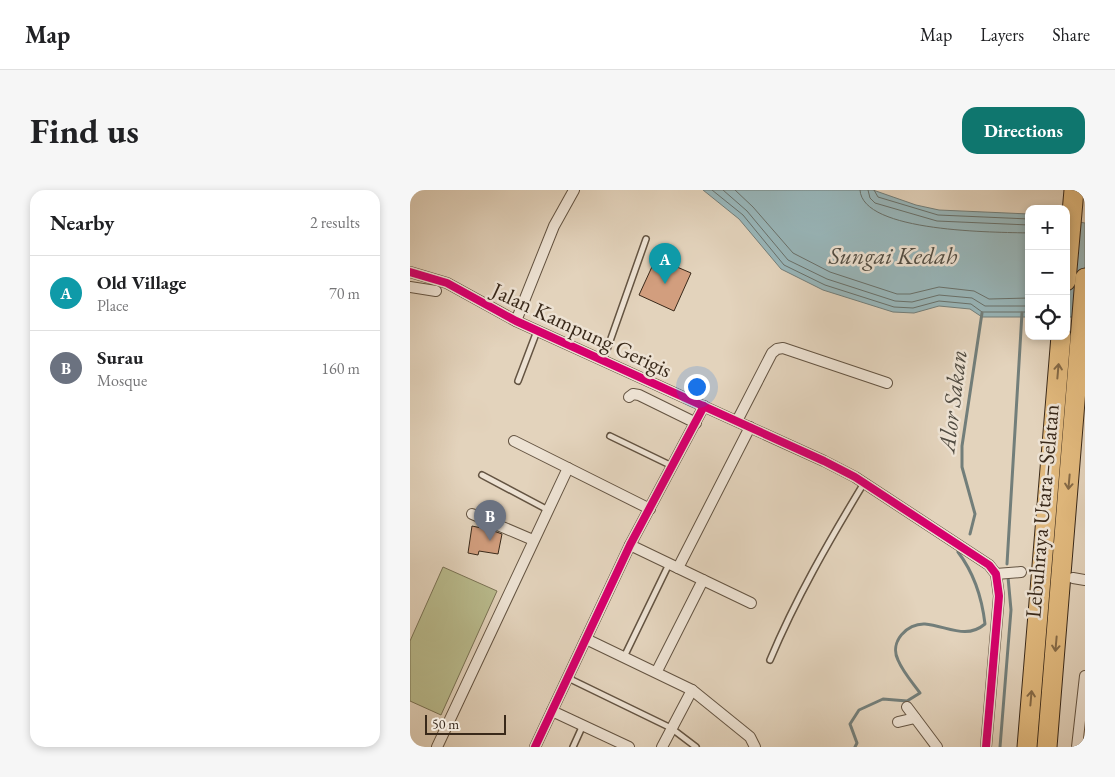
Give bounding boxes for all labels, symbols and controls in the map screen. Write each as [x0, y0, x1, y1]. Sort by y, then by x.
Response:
text: Map [25, 19, 70, 50]
text: Map [920, 23, 952, 46]
text: Layers [980, 23, 1024, 46]
text: Share [1052, 23, 1090, 46]
button: Directions [962, 107, 1085, 154]
text: Find us [30, 108, 139, 153]
map controls [1025, 205, 1070, 340]
button: + [1025, 205, 1070, 250]
text: Nearby [50, 209, 114, 236]
text: 2 results [310, 212, 360, 233]
water label: Sungai Kedah [828, 240, 958, 271]
pin: A [649, 243, 681, 284]
button: − [1025, 250, 1070, 295]
text: Old Village [97, 270, 186, 295]
street label: Jalan Kampung Gerigis [486, 275, 677, 384]
text: A [60, 283, 72, 304]
text: 70 m [329, 283, 360, 304]
text: Place [97, 295, 129, 316]
button: locate [1025, 295, 1070, 340]
text: Surau [97, 345, 144, 370]
water label: Alor Sakan [930, 348, 974, 456]
text: B [61, 358, 71, 379]
text: 160 m [321, 358, 360, 379]
one-way arrow [1054, 363, 1063, 379]
text: Mosque [97, 370, 147, 391]
your location [684, 374, 710, 400]
street label: Lebuhraya Utara–Selatan [1018, 403, 1066, 619]
one-way arrow [1064, 474, 1073, 490]
pin: B [474, 500, 506, 541]
one-way arrow [1051, 636, 1060, 652]
one-way arrow [1026, 691, 1036, 707]
scale bar [425, 712, 506, 735]
text: 50 m [432, 715, 459, 733]

